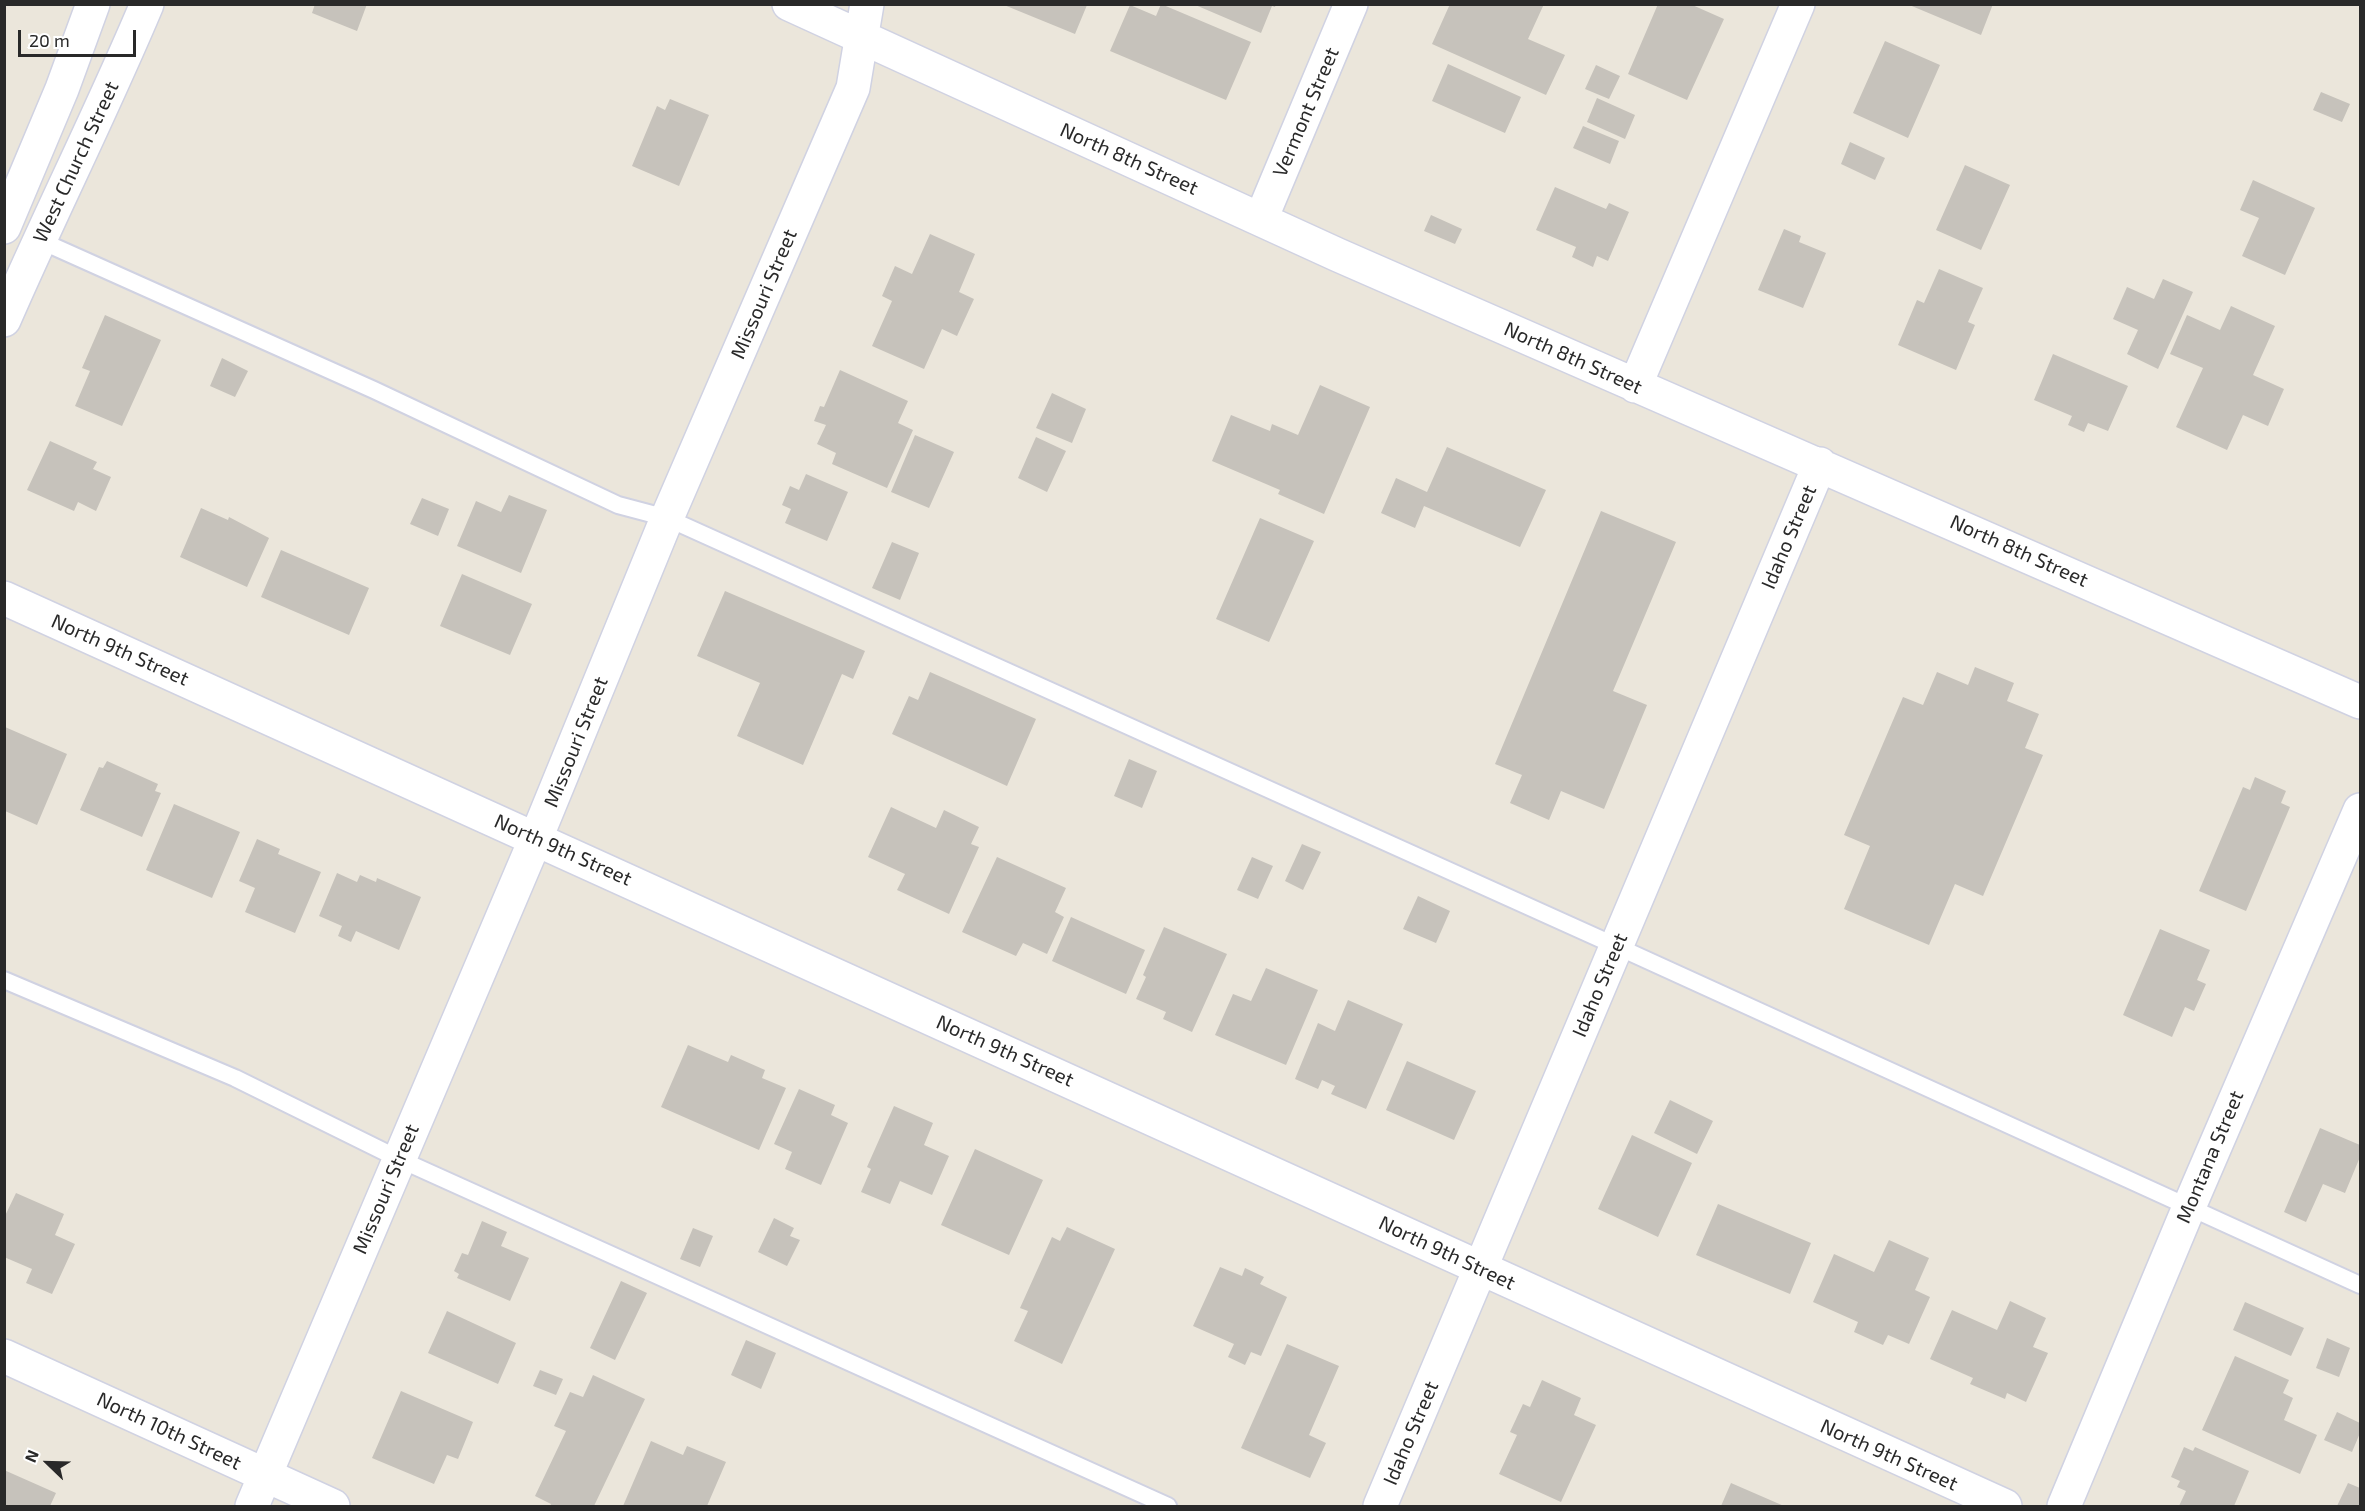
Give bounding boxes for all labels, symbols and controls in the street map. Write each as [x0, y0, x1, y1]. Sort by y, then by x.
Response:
scale bar [21, 18, 140, 56]
text: 20 m [29, 29, 70, 51]
street label: Vermont Street [1268, 44, 1344, 180]
street label: West Church Street [28, 78, 124, 246]
street label: North 8th Street [1056, 118, 1202, 200]
street label: Missouri Street [726, 226, 802, 362]
street label: North 8th Street [1500, 317, 1646, 399]
street label: Idaho Street [1756, 481, 1822, 593]
street label: North 8th Street [1946, 510, 2092, 592]
street label: North 9th Street [48, 609, 192, 691]
street label: Missouri Street [539, 673, 613, 811]
street label: North 9th Street [491, 809, 635, 891]
street label: Idaho Street [1567, 929, 1633, 1041]
street label: North 9th Street [933, 1010, 1077, 1092]
street label: Montana Street [2171, 1087, 2249, 1227]
street label: Missouri Street [348, 1121, 424, 1257]
street label: North 9th Street [1375, 1211, 1519, 1295]
street label: Idaho Street [1378, 1377, 1444, 1489]
street label: North 10th Street [93, 1387, 245, 1475]
street label: North 9th Street [1817, 1414, 1961, 1496]
north arrow [18, 1433, 78, 1493]
text: N [20, 1447, 42, 1465]

